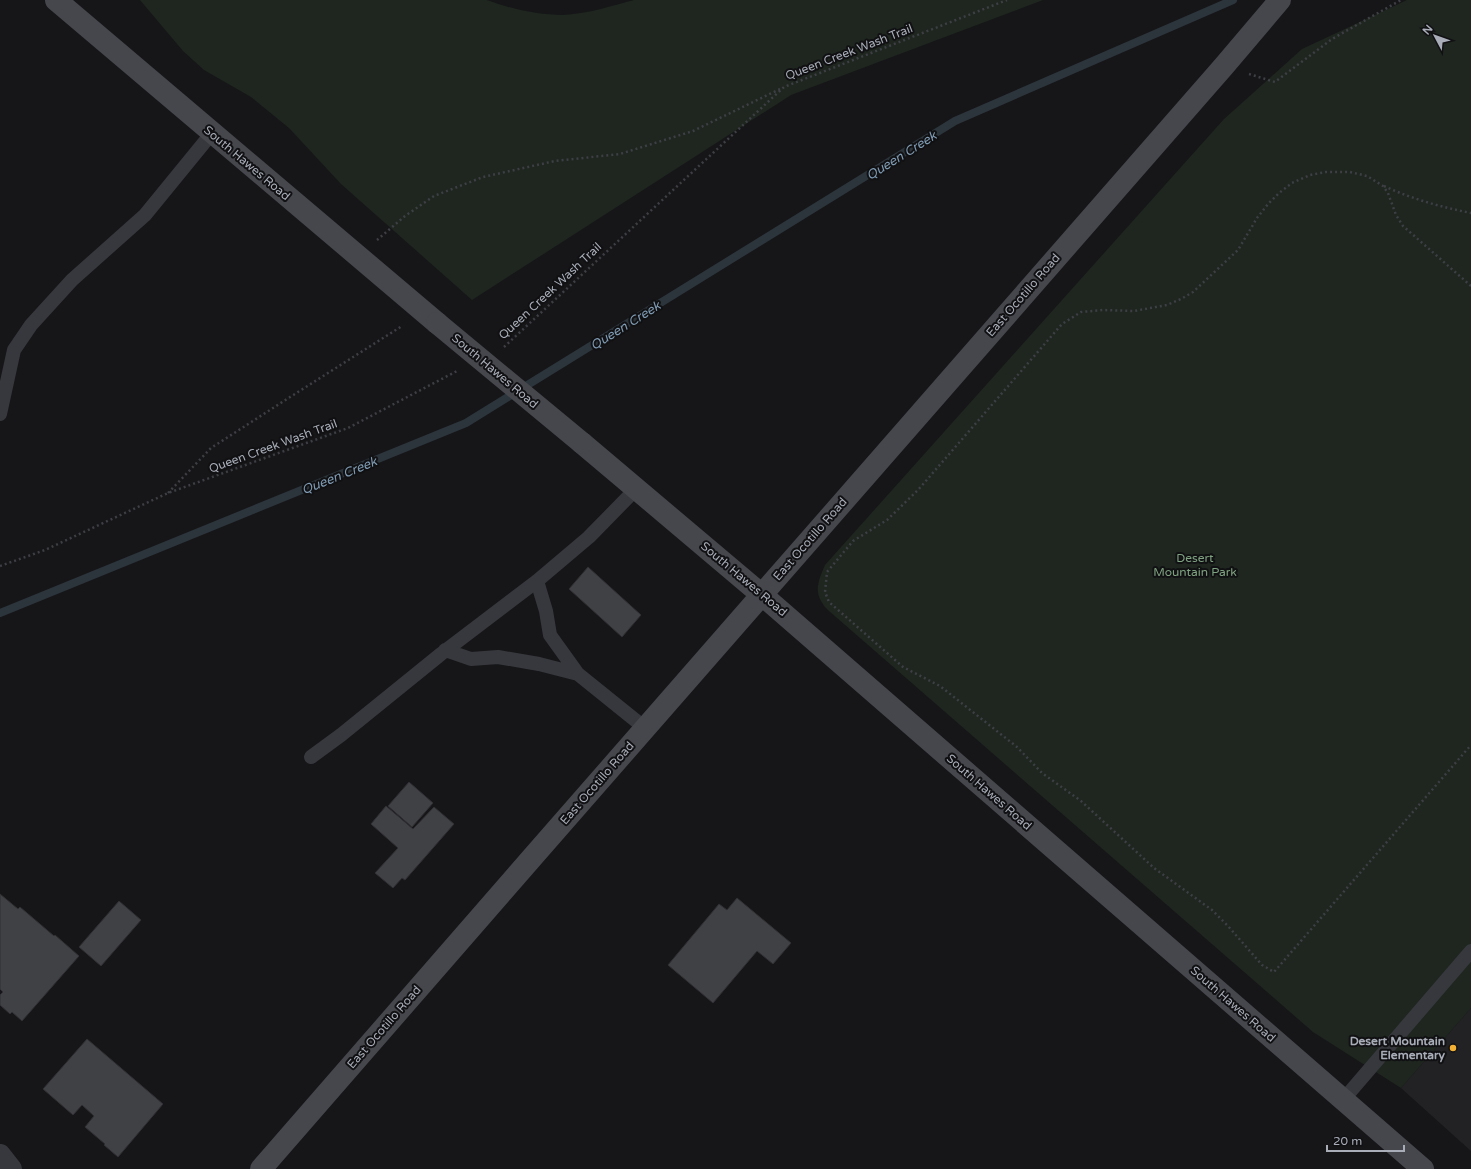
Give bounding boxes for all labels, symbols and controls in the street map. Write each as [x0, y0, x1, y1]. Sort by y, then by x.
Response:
north arrow [1415, 16, 1455, 56]
street label: Queen Creek Wash Trail [783, 21, 915, 83]
text: N [1420, 22, 1436, 37]
street label: South Hawes Road [201, 123, 293, 203]
water label: Queen Creek [863, 127, 940, 184]
street label: Queen Creek Wash Trail [496, 240, 604, 342]
street label: East Ocotillo Road [983, 251, 1063, 339]
water label: Queen Creek [587, 297, 664, 354]
street label: South Hawes Road [449, 331, 541, 411]
street label: Queen Creek Wash Trail [207, 416, 339, 476]
water label: Queen Creek [299, 453, 379, 497]
street label: East Ocotillo Road [770, 495, 850, 583]
street label: South Hawes Road [698, 539, 790, 619]
park label: Desert Mountain Park [1153, 551, 1237, 579]
street label: East Ocotillo Road [557, 739, 637, 827]
street label: South Hawes Road [944, 751, 1034, 833]
street label: South Hawes Road [1188, 963, 1278, 1045]
street label: East Ocotillo Road [344, 983, 424, 1071]
place label: Desert Mountain Elementary [1350, 1034, 1446, 1063]
marker: Desert Mountain Elementary [1448, 1043, 1458, 1053]
scale bar [1327, 1127, 1404, 1153]
text: 20 m [1333, 1134, 1362, 1148]

